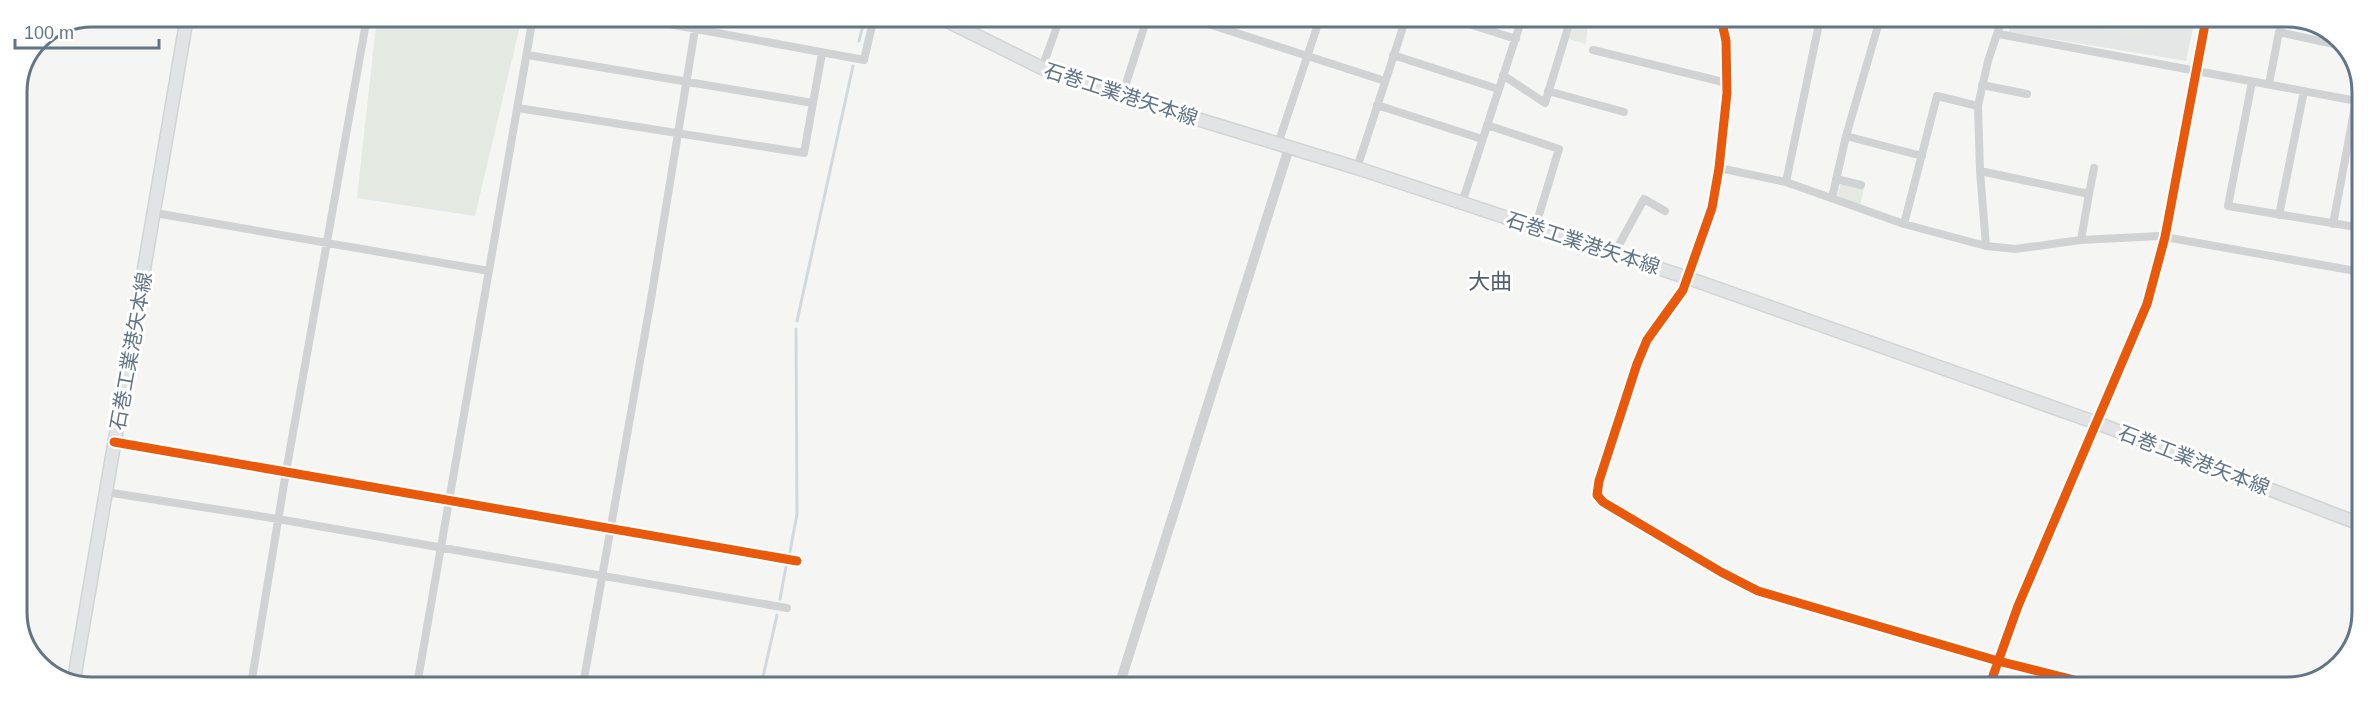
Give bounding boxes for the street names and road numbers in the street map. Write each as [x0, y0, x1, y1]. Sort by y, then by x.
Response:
street label: 石巻工業港矢本線 [1042, 59, 1200, 129]
street label: 石巻工業港矢本線 [1504, 208, 1662, 278]
street label: 石巻工業港矢本線 [106, 270, 156, 432]
street label: 石巻工業港矢本線 [2115, 421, 2273, 499]

